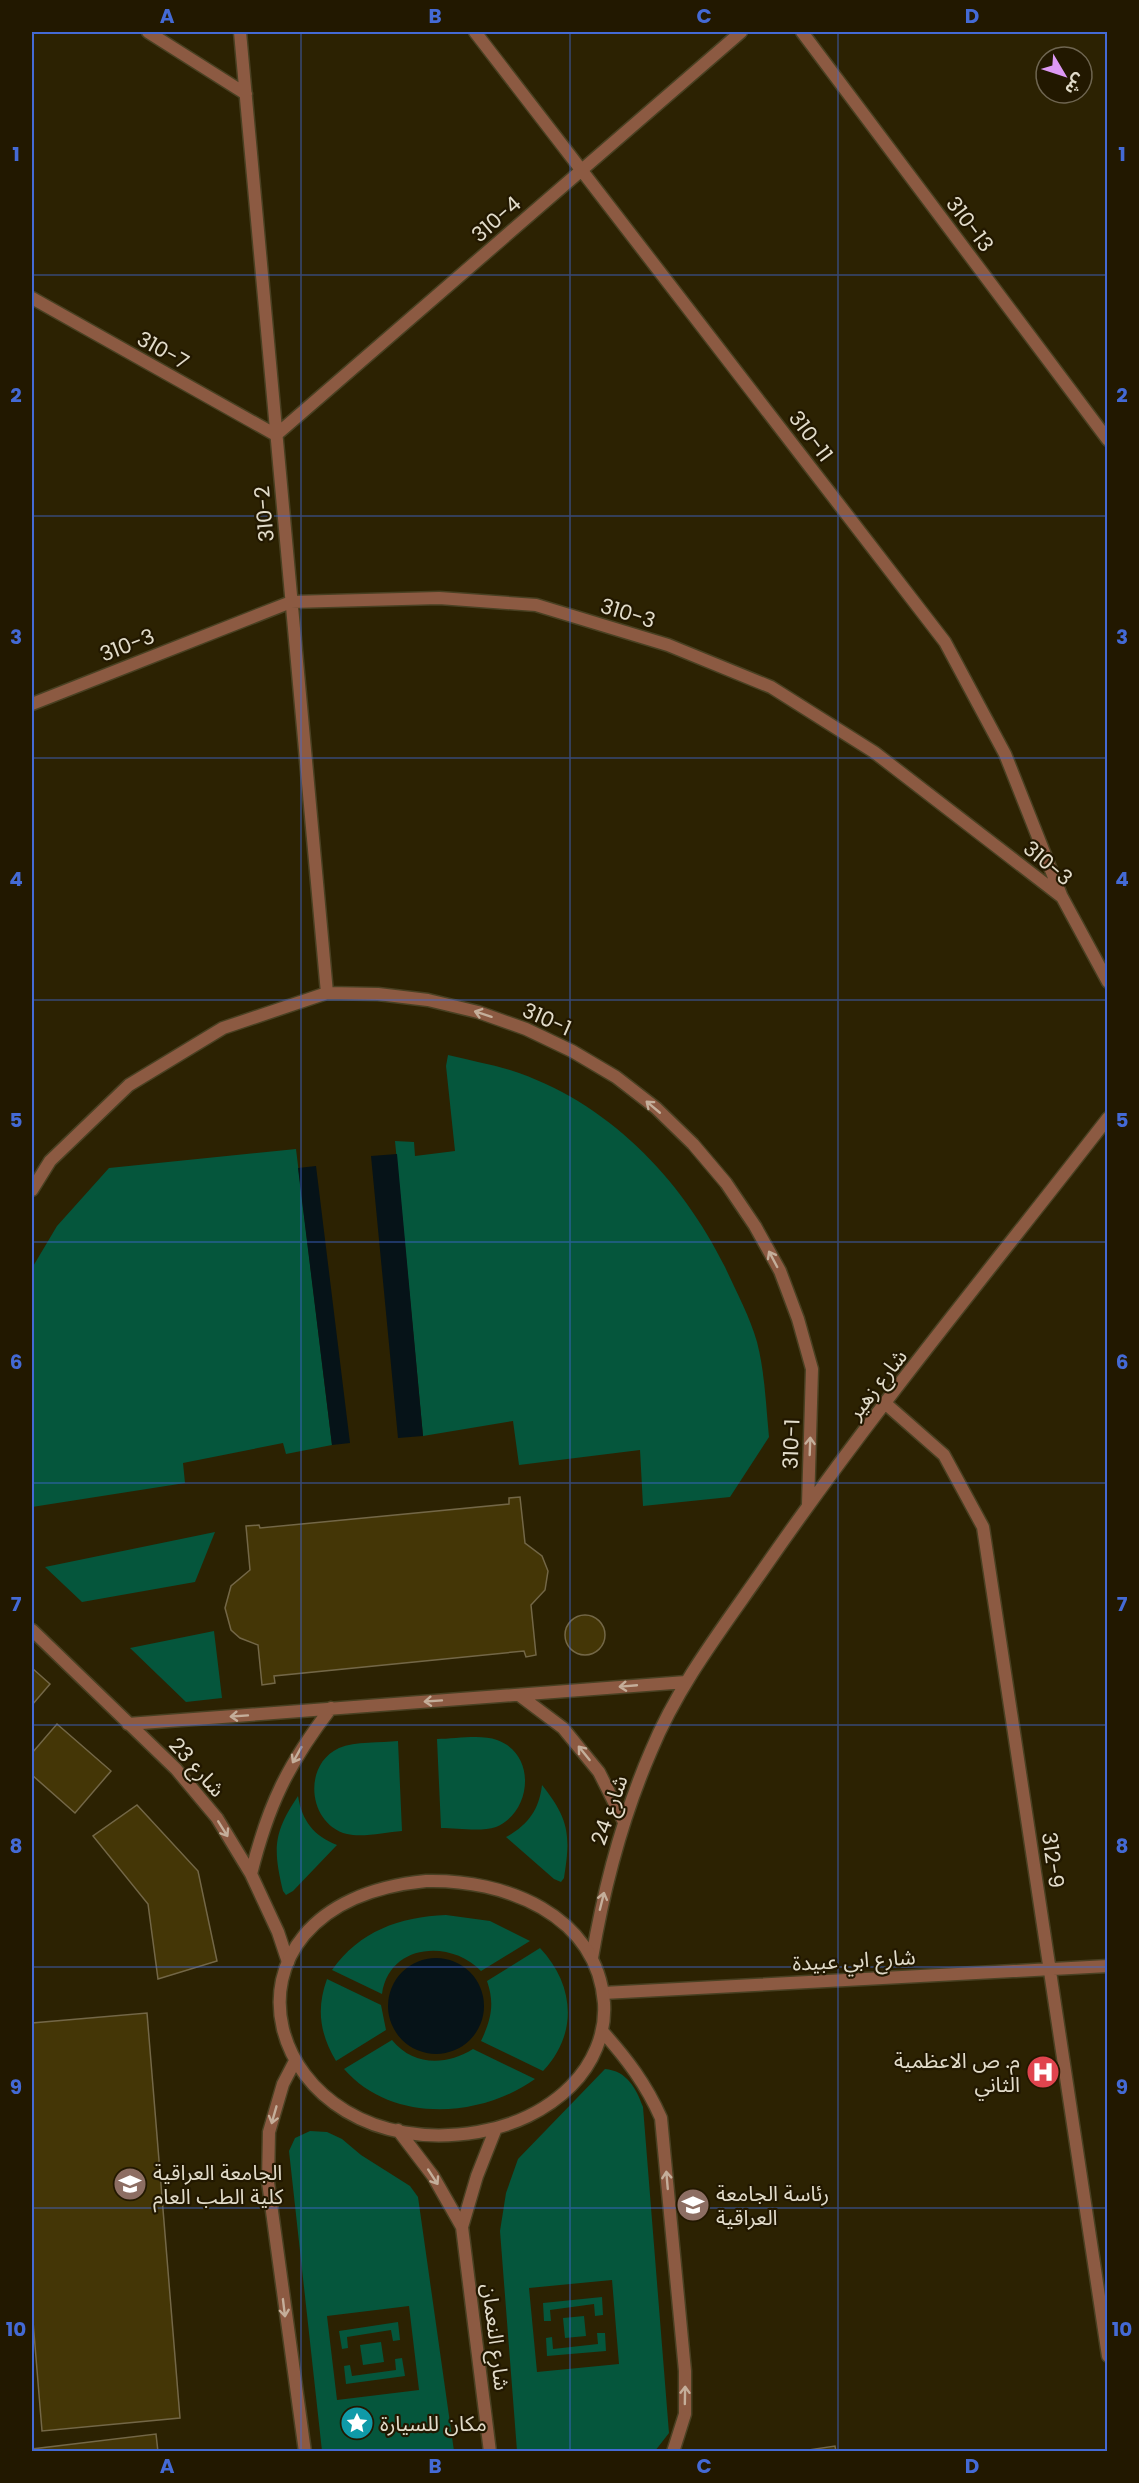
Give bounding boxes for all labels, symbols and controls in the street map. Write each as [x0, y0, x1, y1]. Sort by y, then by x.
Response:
text: A [160, 2, 175, 30]
text: B [428, 2, 442, 30]
text: C [696, 2, 712, 30]
text: D [965, 2, 979, 30]
north arrow [1034, 45, 1094, 105]
text: ش [1059, 68, 1091, 100]
text: 1 [12, 140, 20, 168]
text: 1 [1118, 140, 1126, 168]
street label: 310-4 [465, 189, 527, 249]
street label: 310-13 [939, 190, 1001, 258]
street label: 310-7 [132, 324, 194, 376]
text: 2 [10, 381, 22, 409]
text: 2 [1116, 381, 1128, 409]
street label: 310-11 [782, 404, 840, 468]
street label: 310-2 [247, 485, 281, 543]
street label: 310-3 [597, 591, 659, 635]
street label: 310-3 [96, 621, 158, 669]
text: 3 [10, 623, 22, 651]
text: 3 [1116, 623, 1128, 651]
street label: 310-3 [1017, 834, 1079, 892]
text: 4 [9, 865, 23, 893]
text: 4 [1115, 865, 1129, 893]
street label: 310-1 [518, 995, 576, 1043]
one-way arrow [474, 1008, 493, 1019]
one-way arrow [645, 1100, 661, 1113]
text: 5 [10, 1106, 23, 1134]
text: 5 [1116, 1106, 1129, 1134]
one-way arrow [767, 1250, 778, 1268]
street label: شارع زهير [840, 1343, 914, 1426]
text: 6 [10, 1348, 22, 1376]
text: 6 [1116, 1348, 1128, 1376]
street label: 310-1 [776, 1418, 806, 1470]
one-way arrow [804, 1437, 816, 1457]
text: 7 [11, 1590, 22, 1618]
text: 7 [1117, 1590, 1128, 1618]
one-way arrow [618, 1681, 638, 1692]
one-way arrow [424, 1696, 444, 1707]
one-way arrow [229, 1710, 249, 1721]
street label: شارع 23 [162, 1731, 232, 1804]
one-way arrow [577, 1746, 591, 1761]
one-way arrow [290, 1747, 302, 1764]
street label: شارع 24 [584, 1771, 635, 1849]
one-way arrow [217, 1821, 230, 1838]
street label: 312-9 [1035, 1830, 1071, 1890]
text: 8 [10, 1832, 22, 1860]
text: 8 [1116, 1832, 1128, 1860]
one-way arrow [597, 1892, 609, 1911]
street label: شارع ابي عبيدة [792, 1942, 917, 1980]
place label: م. ص الاعظمية الثاني [894, 2046, 1020, 2100]
hospital icon: م. ص الاعظمية الثاني [1025, 2054, 1061, 2090]
text: 9 [10, 2073, 22, 2101]
text: 9 [1116, 2073, 1128, 2101]
one-way arrow [268, 2105, 279, 2124]
place label: الجامعة العراقية كلية الطب العام [153, 2158, 284, 2213]
school or university icon: الجامعة العراقية كلية الطب العام [112, 2166, 148, 2202]
one-way arrow [426, 2168, 439, 2185]
one-way arrow [661, 2170, 672, 2190]
place label: رئاسة الجامعة العراقية [716, 2179, 829, 2232]
school or university icon: رئاسة الجامعة العراقية [675, 2187, 711, 2223]
street label: شارع النعمان [474, 2282, 517, 2392]
one-way arrow [279, 2298, 290, 2318]
text: 10 [6, 2315, 26, 2343]
text: 10 [1112, 2315, 1132, 2343]
one-way arrow [679, 2385, 691, 2405]
place icon: مكان للسيارة [339, 2405, 375, 2441]
place label: مكان للسيارة [380, 2409, 487, 2438]
text: A [160, 2452, 175, 2480]
text: B [428, 2452, 442, 2480]
text: C [696, 2452, 712, 2480]
text: D [965, 2452, 979, 2480]

